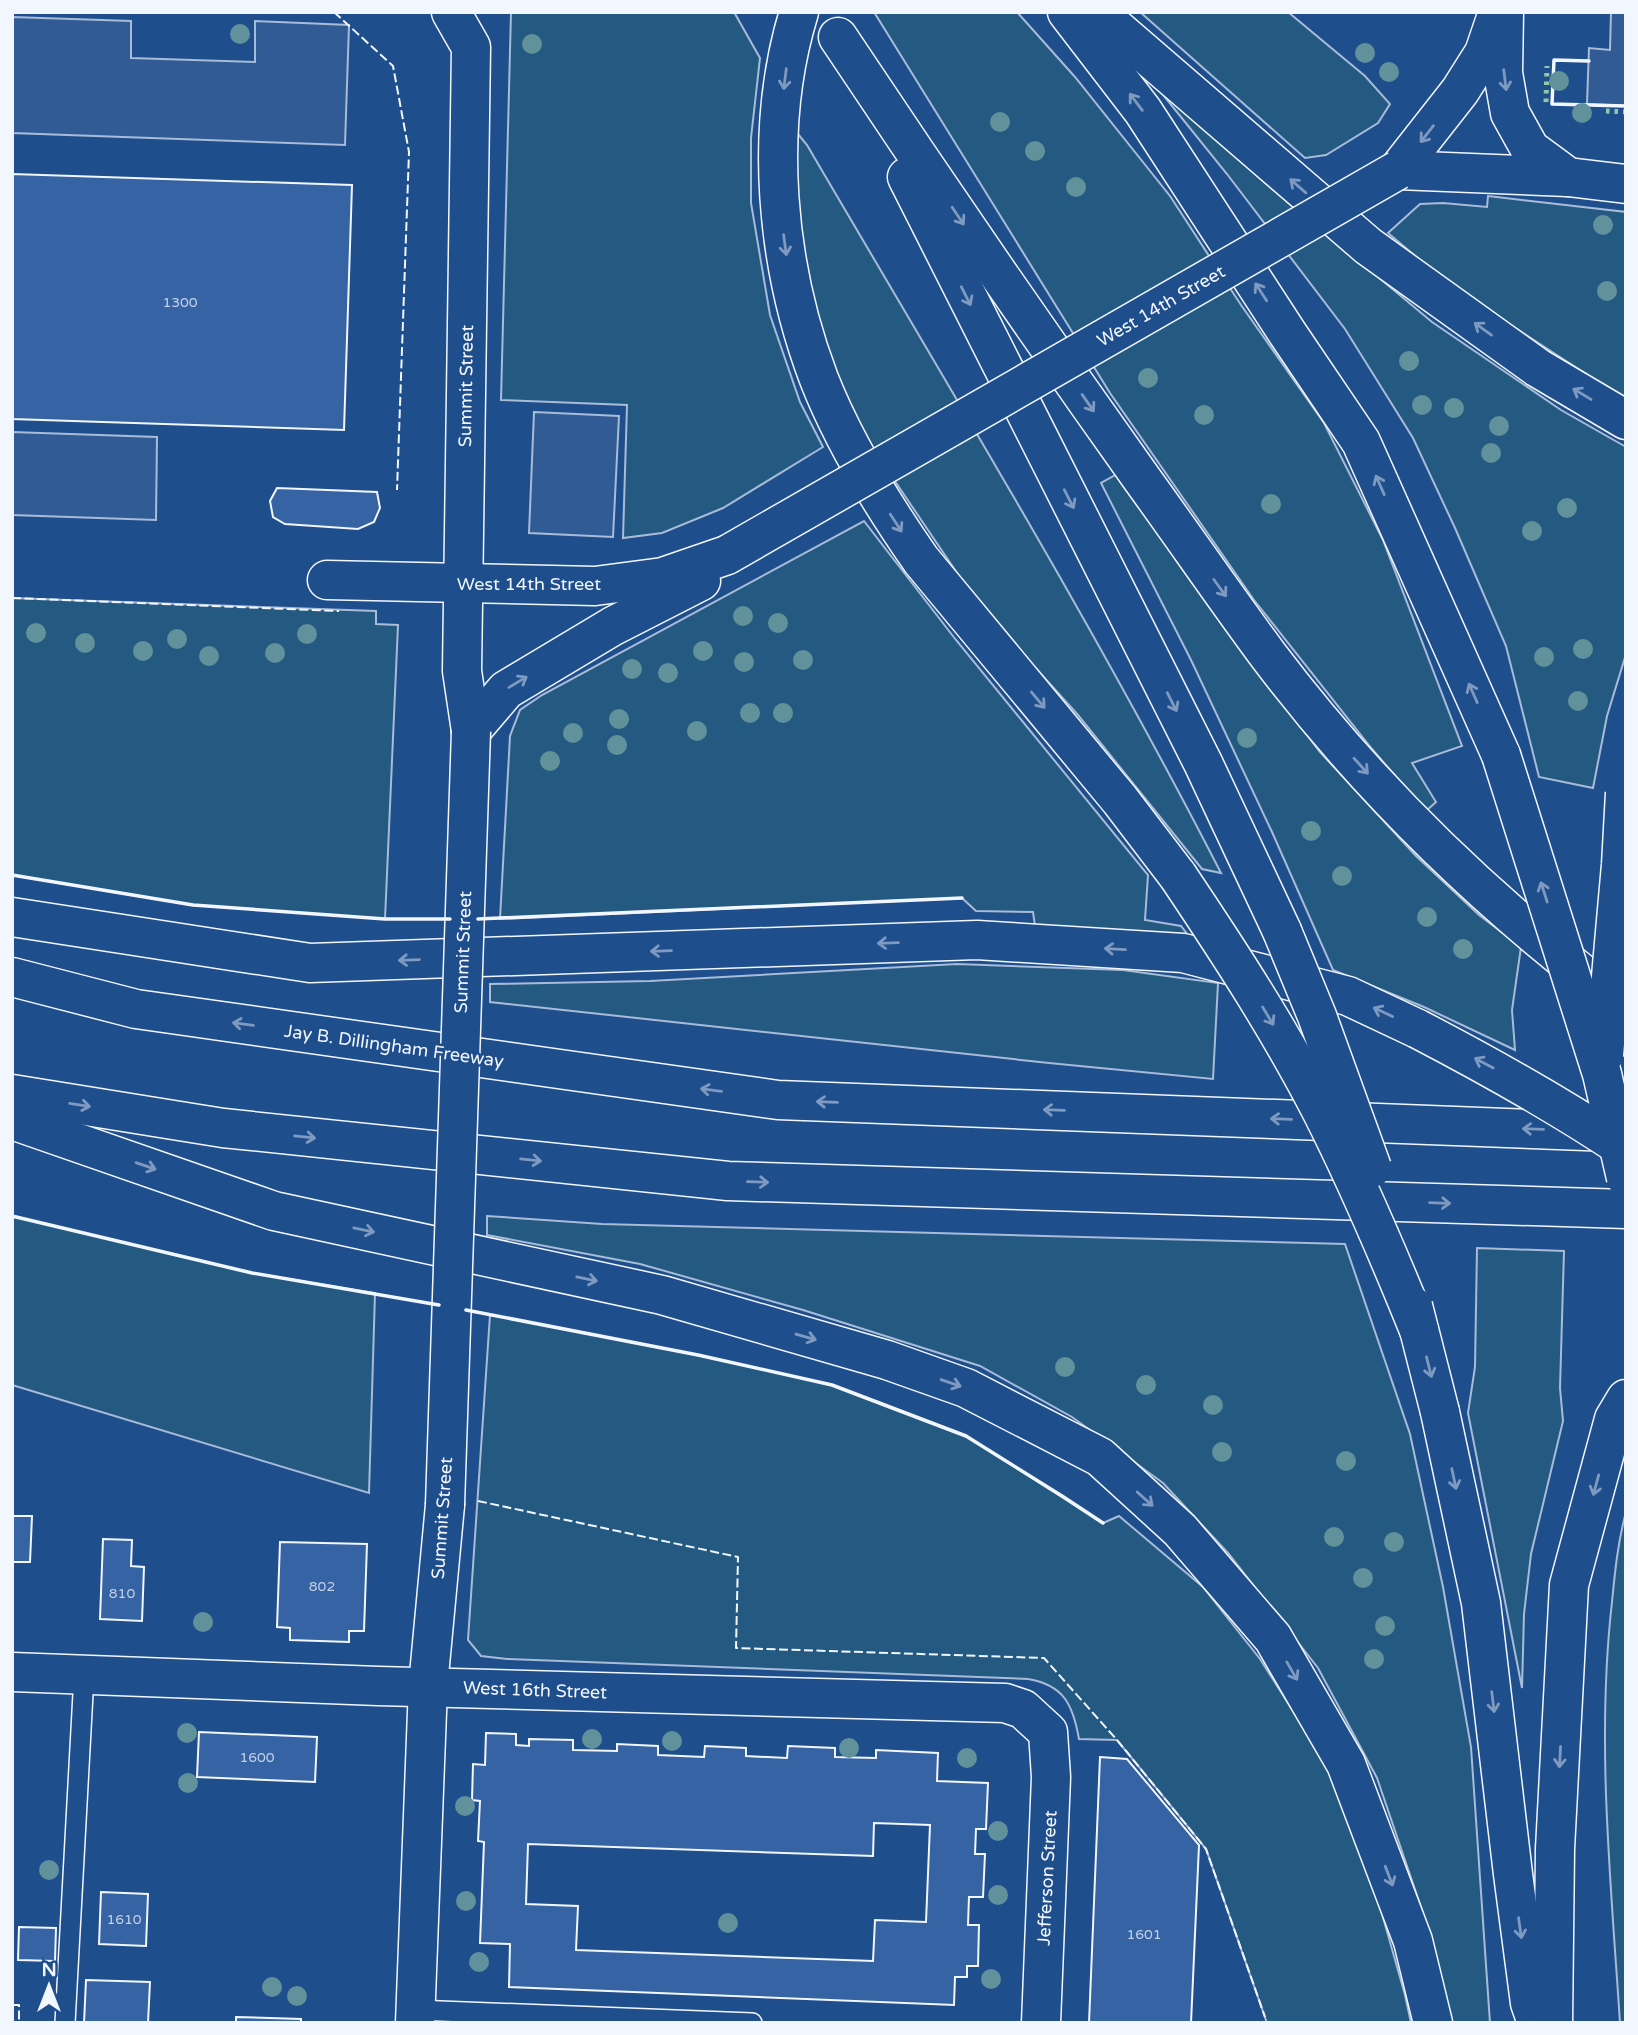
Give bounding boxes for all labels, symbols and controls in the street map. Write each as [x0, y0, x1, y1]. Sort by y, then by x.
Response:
one-way arrow [778, 67, 791, 90]
one-way arrow [1498, 69, 1511, 91]
one-way arrow [1128, 93, 1143, 112]
one-way arrow [1420, 124, 1435, 142]
one-way arrow [1289, 178, 1307, 194]
one-way arrow [951, 206, 965, 225]
one-way arrow [779, 233, 792, 256]
street label: West 14th Street [1093, 260, 1229, 352]
one-way arrow [1253, 283, 1268, 302]
one-way arrow [960, 285, 974, 306]
house number: 1300 [162, 294, 198, 311]
one-way arrow [1474, 322, 1493, 336]
street label: Summit Street [454, 324, 478, 447]
one-way arrow [1573, 387, 1593, 401]
one-way arrow [1081, 393, 1095, 412]
one-way arrow [1373, 475, 1386, 496]
one-way arrow [1063, 488, 1077, 509]
one-way arrow [889, 512, 903, 532]
street label: West 14th Street [457, 573, 601, 595]
one-way arrow [1213, 578, 1227, 597]
one-way arrow [507, 675, 527, 689]
one-way arrow [1466, 682, 1479, 704]
one-way arrow [1029, 691, 1045, 709]
one-way arrow [1166, 691, 1180, 712]
one-way arrow [1353, 757, 1370, 774]
one-way arrow [1537, 882, 1550, 904]
street label: Summit Street [450, 890, 476, 1014]
one-way arrow [877, 937, 900, 950]
one-way arrow [1104, 942, 1127, 955]
one-way arrow [649, 945, 672, 958]
one-way arrow [398, 953, 421, 966]
one-way arrow [1373, 1005, 1394, 1019]
one-way arrow [1261, 1006, 1275, 1026]
one-way arrow [232, 1018, 255, 1031]
street label: Jay B. Dillingham Freeway [283, 1020, 506, 1072]
one-way arrow [1474, 1056, 1495, 1070]
one-way arrow [700, 1084, 723, 1097]
one-way arrow [815, 1095, 838, 1108]
one-way arrow [68, 1099, 91, 1112]
one-way arrow [1043, 1104, 1066, 1117]
one-way arrow [1270, 1113, 1293, 1126]
one-way arrow [1522, 1122, 1545, 1135]
one-way arrow [293, 1131, 316, 1144]
one-way arrow [519, 1154, 542, 1167]
one-way arrow [135, 1161, 157, 1173]
one-way arrow [746, 1175, 769, 1188]
one-way arrow [1428, 1196, 1451, 1210]
one-way arrow [352, 1224, 375, 1238]
one-way arrow [575, 1273, 597, 1286]
one-way arrow [795, 1331, 817, 1344]
one-way arrow [1422, 1355, 1436, 1378]
one-way arrow [940, 1378, 962, 1390]
street label: Summit Street [427, 1456, 457, 1580]
one-way arrow [1448, 1467, 1462, 1490]
one-way arrow [1589, 1474, 1602, 1496]
one-way arrow [1136, 1490, 1153, 1507]
house number: 802 [309, 1578, 335, 1595]
house number: 810 [109, 1585, 135, 1602]
one-way arrow [1285, 1661, 1299, 1681]
street label: West 16th Street [463, 1676, 608, 1704]
one-way arrow [1486, 1691, 1499, 1713]
one-way arrow [1553, 1746, 1566, 1769]
house number: 1600 [239, 1749, 275, 1766]
street label: Jefferson Street [1032, 1810, 1062, 1946]
one-way arrow [1383, 1865, 1396, 1887]
house number: 1610 [106, 1911, 142, 1928]
one-way arrow [1514, 1916, 1527, 1939]
house number: 1601 [1126, 1926, 1162, 1943]
north arrow [14, 1951, 84, 2021]
text: N [41, 1959, 57, 1981]

